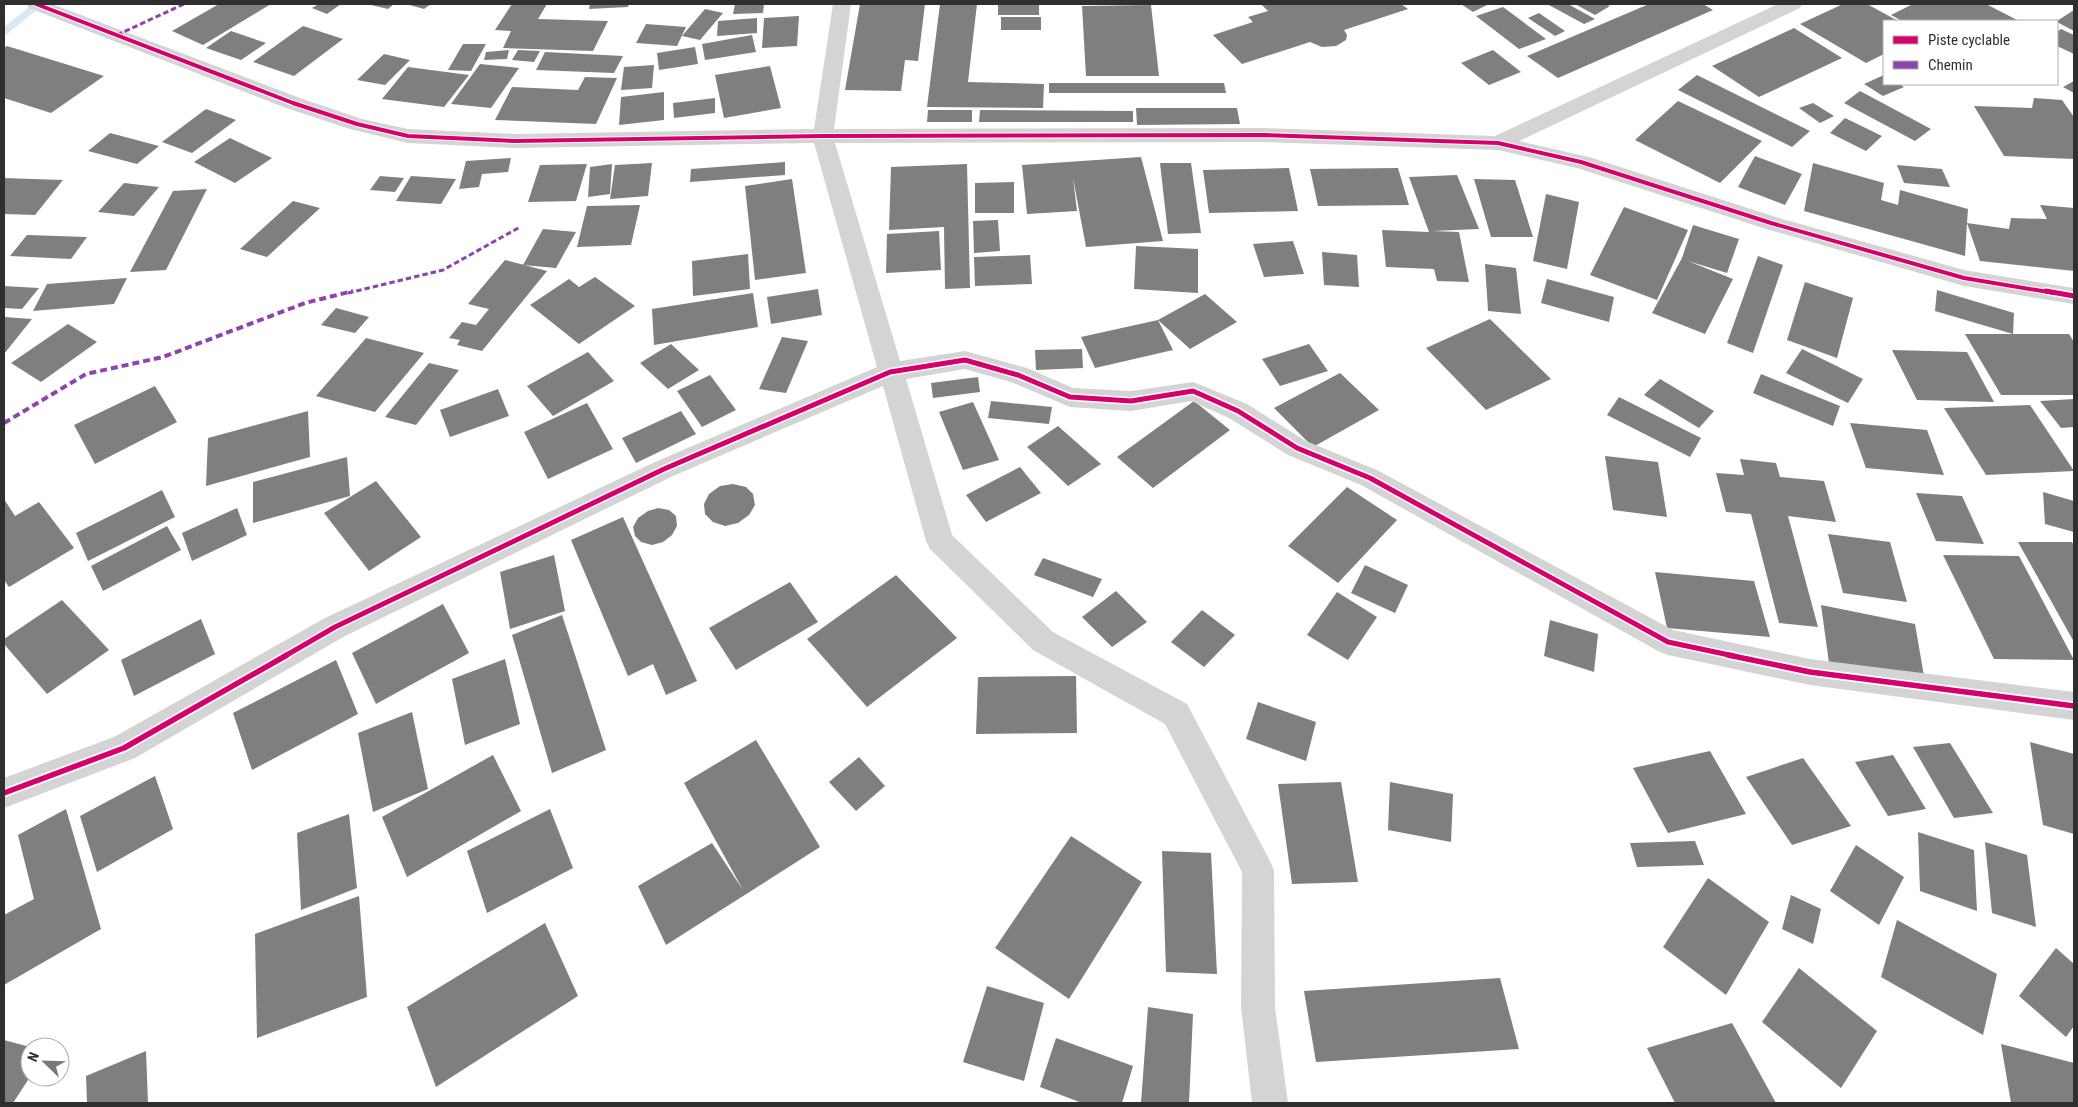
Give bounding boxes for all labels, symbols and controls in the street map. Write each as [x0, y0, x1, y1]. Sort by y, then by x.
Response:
legend [1883, 20, 2058, 85]
text: Piste cyclable [1928, 31, 2010, 49]
text: Chemin [1928, 56, 1973, 74]
north arrow [20, 1037, 70, 1087]
text: N [24, 1050, 42, 1064]

